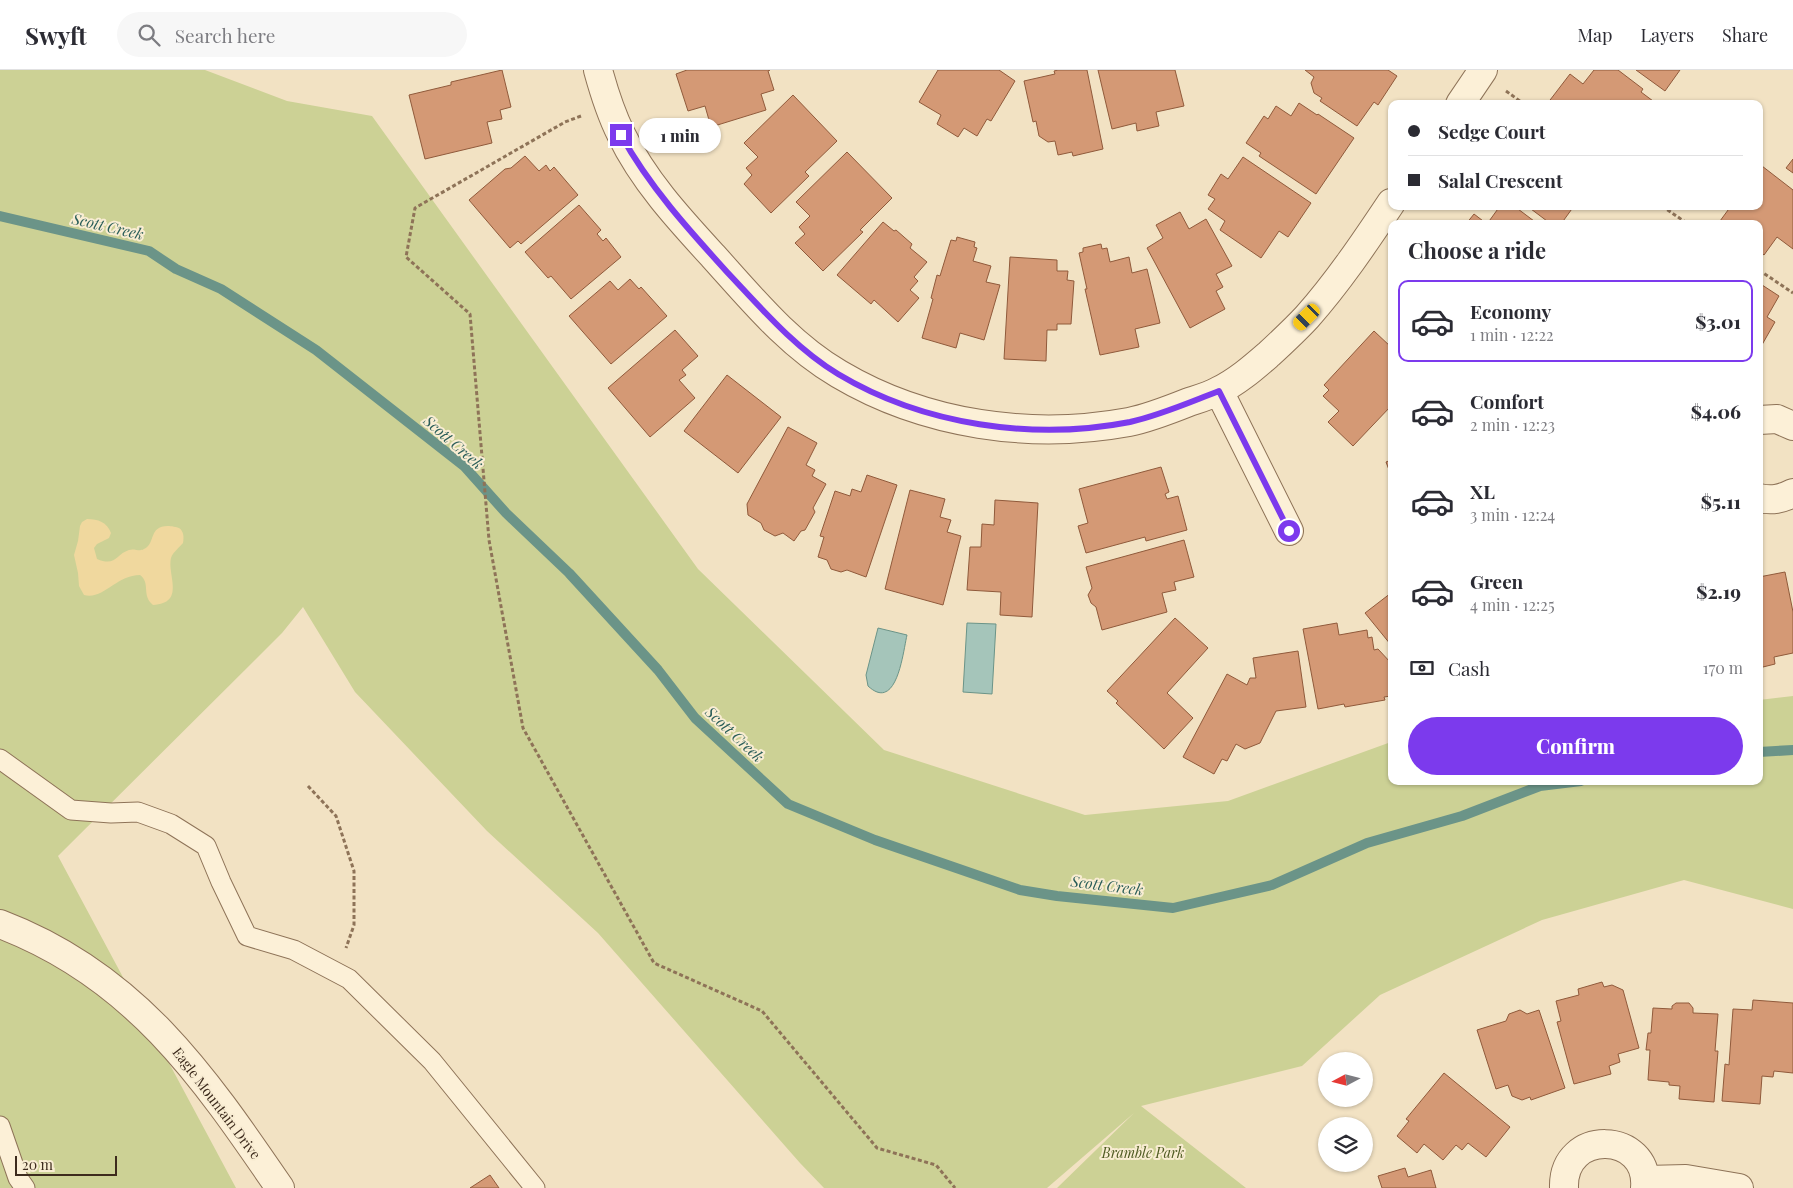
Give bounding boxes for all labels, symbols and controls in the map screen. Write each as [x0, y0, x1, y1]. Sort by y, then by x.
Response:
search box [117, 12, 467, 57]
text: Swyft [25, 19, 87, 51]
icon: search [135, 21, 163, 49]
text: Search here [175, 22, 275, 48]
text: Map [1577, 23, 1612, 47]
text: Layers [1640, 23, 1694, 47]
text: Share [1722, 23, 1768, 47]
callout: 1 min [638, 118, 721, 152]
text: Sedge Court [1438, 118, 1545, 144]
route end [610, 124, 632, 146]
text: 1 min [660, 125, 700, 146]
text: Salal Crescent [1438, 167, 1563, 193]
water label: Scott Creek [69, 208, 146, 244]
text: Choose a ride [1408, 235, 1546, 265]
text: Economy [1470, 298, 1551, 324]
icon: car [1410, 299, 1455, 344]
car [1291, 301, 1322, 333]
text: $3.01 [1695, 308, 1741, 334]
text: 1 min · 12:22 [1470, 324, 1554, 345]
text: Comfort [1470, 388, 1544, 414]
icon: car [1410, 389, 1455, 434]
text: $4.06 [1691, 398, 1741, 424]
water label: Scott Creek [419, 410, 488, 474]
text: 2 min · 12:23 [1470, 414, 1555, 435]
text: XL [1470, 478, 1495, 504]
icon: car [1410, 479, 1455, 524]
text: $5.11 [1701, 488, 1741, 514]
text: 3 min · 12:24 [1470, 504, 1555, 525]
route start [1278, 520, 1300, 542]
text: Green [1470, 568, 1523, 594]
icon: car [1410, 569, 1455, 614]
text: $2.19 [1696, 578, 1741, 604]
text: 4 min · 12:25 [1470, 594, 1555, 615]
icon: cash [1408, 654, 1436, 682]
text: Cash [1448, 655, 1490, 681]
text: 170 m [1703, 657, 1743, 678]
water label: Scott Creek [701, 701, 769, 766]
button: Confirm [1408, 717, 1743, 775]
water label: Scott Creek [1069, 871, 1145, 899]
street label: Eagle Mountain Drive [169, 1043, 265, 1163]
north arrow [1318, 1052, 1372, 1108]
map controls [1318, 1052, 1373, 1172]
button: layers [1318, 1117, 1373, 1172]
park label: Bramble Park [1101, 1143, 1184, 1162]
scale bar [15, 1153, 118, 1176]
text: 20 m [22, 1155, 53, 1174]

